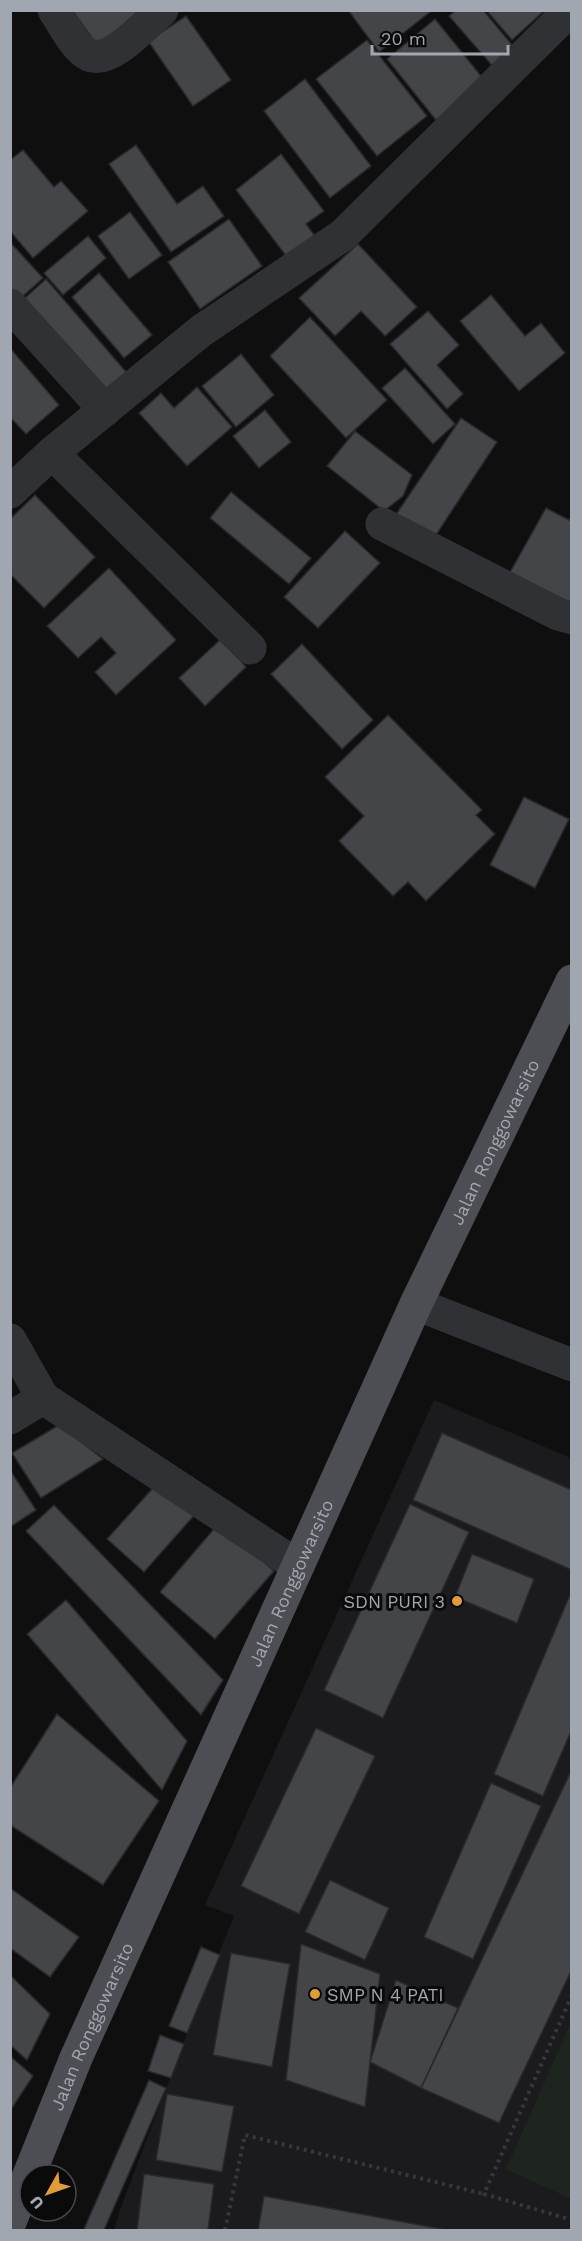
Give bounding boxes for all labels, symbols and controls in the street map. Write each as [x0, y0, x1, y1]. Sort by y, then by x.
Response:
scale bar [372, 18, 508, 56]
text: 20 m [381, 28, 426, 49]
street label: Jalan Ronggowarsito [445, 1056, 543, 1228]
street label: Jalan Ronggowarsito [243, 1496, 337, 1670]
place label: SDN PURI 3 [343, 1591, 445, 1612]
marker: SDN PURI 3 [450, 1594, 464, 1608]
street label: Jalan Ronggowarsito [46, 1939, 137, 2113]
place label: SMP N 4 PATI [327, 1984, 444, 2005]
marker: SMP N 4 PATI [308, 1987, 322, 2001]
north arrow [18, 2163, 78, 2223]
text: U [26, 2192, 48, 2213]

